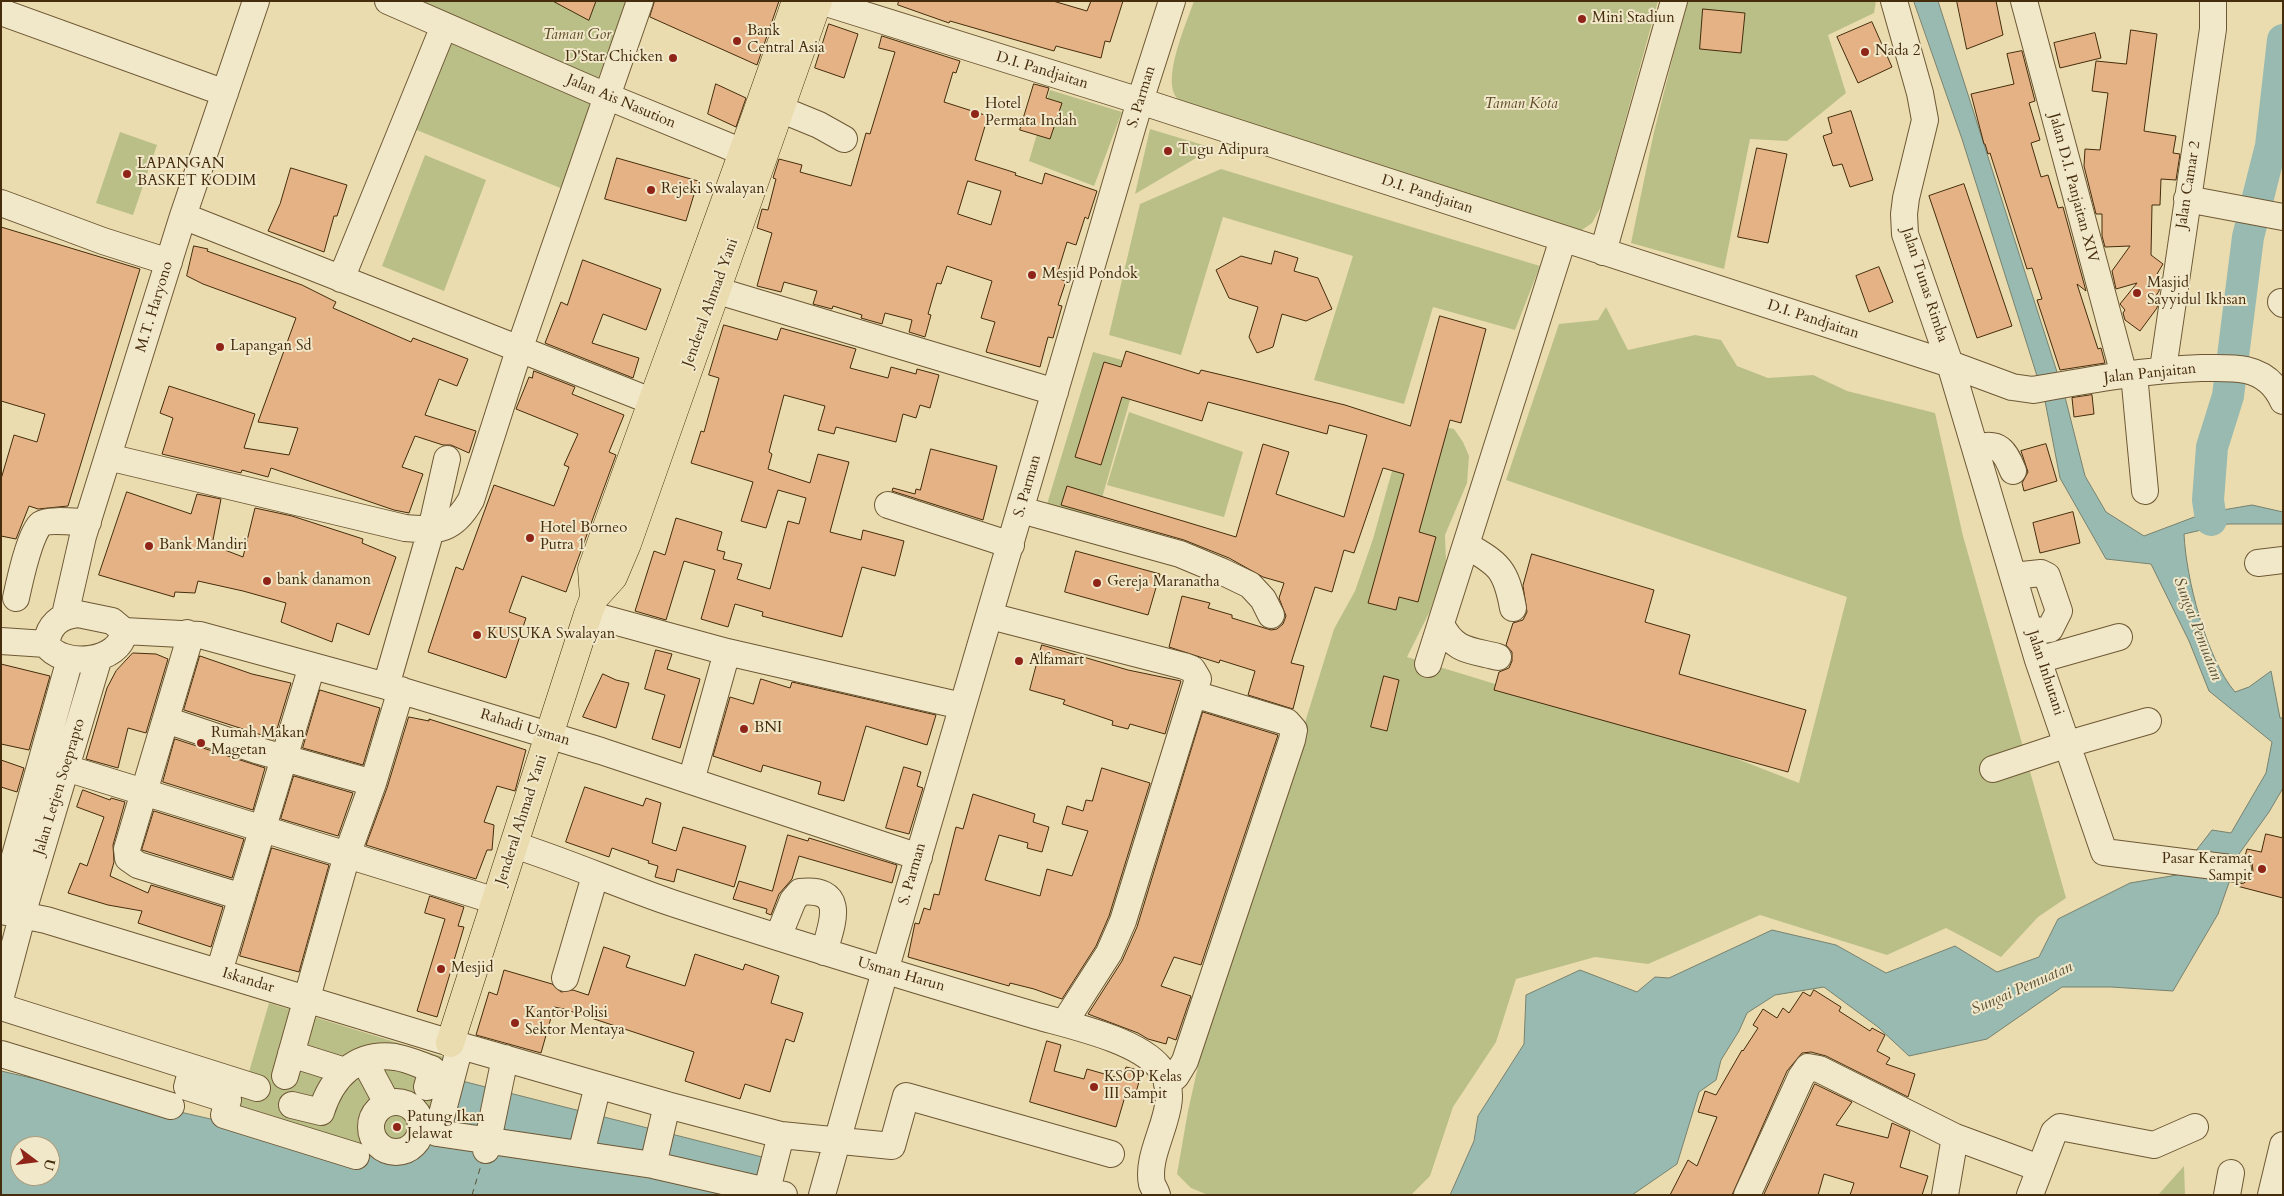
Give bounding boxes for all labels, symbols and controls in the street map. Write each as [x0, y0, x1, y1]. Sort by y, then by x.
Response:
place label: Mini Stadiun [1592, 10, 1675, 28]
marker: Mini Stadiun [1576, 13, 1588, 25]
place label: Bank Central Asia [747, 23, 825, 58]
park label: Taman Gor [543, 27, 611, 45]
marker: Bank Central Asia [731, 35, 743, 47]
place label: Nada 2 [1875, 43, 1920, 61]
marker: Nada 2 [1859, 46, 1871, 58]
street label: D.I. Pandjaitan [994, 48, 1090, 94]
place label: D'Star Chicken [565, 49, 663, 67]
marker: D'Star Chicken [667, 52, 679, 64]
street label: S. Parman [1124, 64, 1160, 130]
street label: Jalan Ais Nasution [564, 71, 678, 133]
place label: Hotel Permata Indah [985, 96, 1077, 131]
park label: Taman Kota [1484, 96, 1558, 114]
marker: Hotel Permata Indah [969, 108, 981, 120]
street label: Jalan D.I. Panjaitan XIV [2044, 111, 2102, 265]
street label: Jalan Camar 2 [2173, 140, 2205, 230]
place label: Tugu Adipura [1178, 142, 1269, 160]
marker: Tugu Adipura [1162, 145, 1174, 157]
place label: LAPANGAN BASKET KODIM [137, 156, 256, 191]
marker: LAPANGAN BASKET KODIM [121, 168, 133, 180]
street label: D.I. Pandjaitan [1379, 172, 1475, 218]
place label: Rejeki Swalayan [661, 181, 765, 199]
marker: Rejeki Swalayan [645, 184, 657, 196]
street label: Jalan Tunas Rimba [1897, 225, 1951, 345]
street label: Jenderal Ahmad Yani [679, 236, 743, 370]
street label: M.T. Haryono [133, 259, 177, 355]
place label: Mesjid Pondok [1042, 266, 1138, 284]
marker: Mesjid Pondok [1026, 269, 1038, 281]
place label: Masjid Sayyidul Ikhsan [2147, 275, 2247, 310]
marker: Masjid Sayyidul Ikhsan [2131, 287, 2143, 299]
street label: D.I. Pandjaitan [1765, 297, 1861, 343]
place label: Lapangan Sd [230, 338, 311, 356]
marker: Lapangan Sd [214, 341, 226, 353]
street label: Jalan Panjaitan [2103, 360, 2197, 388]
street label: S. Parman [1011, 453, 1045, 519]
place label: Hotel Borneo Putra 1 [540, 520, 627, 555]
marker: Hotel Borneo Putra 1 [524, 532, 536, 544]
place label: Bank Mandiri [159, 537, 247, 555]
marker: Bank Mandiri [143, 540, 155, 552]
place label: bank danamon [277, 572, 371, 590]
place label: Gereja Maranatha [1107, 574, 1220, 592]
marker: bank danamon [261, 575, 273, 587]
water label: Sungai Pemuatan [2168, 575, 2226, 683]
marker: Gereja Maranatha [1091, 577, 1103, 589]
place label: KUSUKA Swalayan [487, 626, 615, 644]
street label: Jalan Inhutani [2023, 628, 2067, 718]
marker: KUSUKA Swalayan [471, 629, 483, 641]
place label: Alfamart [1029, 652, 1084, 670]
marker: Alfamart [1013, 655, 1025, 667]
street label: Rahadi Usman [478, 706, 572, 750]
street label: Jalan Letjen Soeprapto [31, 717, 89, 857]
place label: BNI [754, 720, 782, 738]
marker: BNI [738, 723, 750, 735]
place label: Rumah Makan Magetan [211, 725, 305, 760]
marker: Rumah Makan Magetan [195, 737, 207, 749]
street label: Jenderal Ahmad Yani [493, 753, 551, 887]
street label: S. Parman [896, 841, 930, 907]
place label: Pasar Keramat Sampit [2162, 851, 2252, 886]
marker: Pasar Keramat Sampit [2256, 863, 2268, 875]
street label: Usman Harun [855, 954, 947, 996]
water label: Sungai Pemuatan [1968, 958, 2076, 1020]
place label: Mesjid [451, 960, 493, 978]
marker: Mesjid [435, 963, 447, 975]
street label: Iskandar [220, 965, 276, 997]
place label: Kantor Polisi Sektor Mentaya [525, 1005, 625, 1040]
marker: Kantor Polisi Sektor Mentaya [509, 1017, 521, 1029]
place label: KSOP Kelas III Sampit [1104, 1069, 1182, 1104]
marker: KSOP Kelas III Sampit [1088, 1081, 1100, 1093]
place label: Patung Ikan Jelawat [407, 1109, 484, 1144]
marker: Patung Ikan Jelawat [391, 1121, 403, 1133]
north arrow [10, 1136, 60, 1186]
text: U [38, 1157, 60, 1173]

